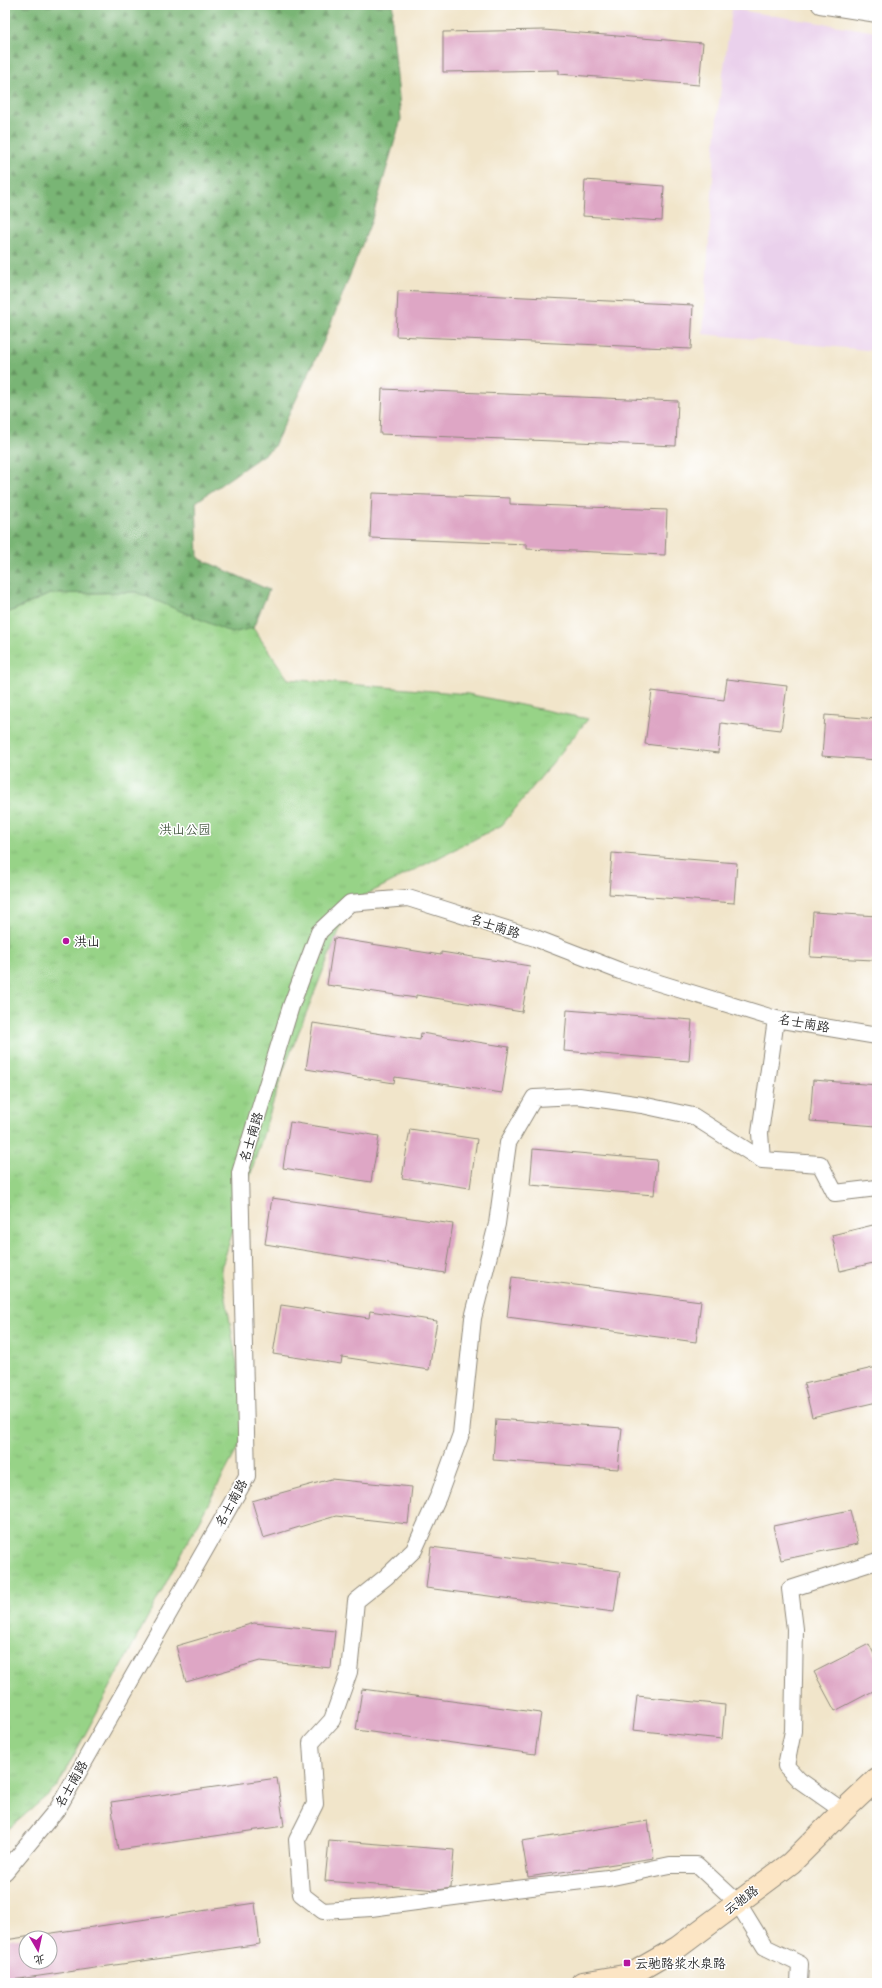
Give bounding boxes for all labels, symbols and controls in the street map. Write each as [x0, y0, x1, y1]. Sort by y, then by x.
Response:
park label: 洪山公园 [159, 818, 211, 841]
street label: 名士南路 [467, 907, 523, 945]
place label: 洪山 [74, 930, 100, 953]
marker: 洪山 [61, 936, 71, 946]
street label: 名士南路 [776, 1007, 832, 1039]
street label: 名士南路 [232, 1109, 270, 1165]
street label: 名士南路 [208, 1475, 254, 1531]
street label: 名士南路 [48, 1756, 94, 1812]
street label: 云驰路 [718, 1879, 764, 1921]
north arrow [18, 1930, 58, 1970]
text: 北 [33, 1949, 46, 1970]
place label: 云驰路浆水泉路 [635, 1952, 726, 1975]
marker: 云驰路浆水泉路 [622, 1958, 632, 1968]

